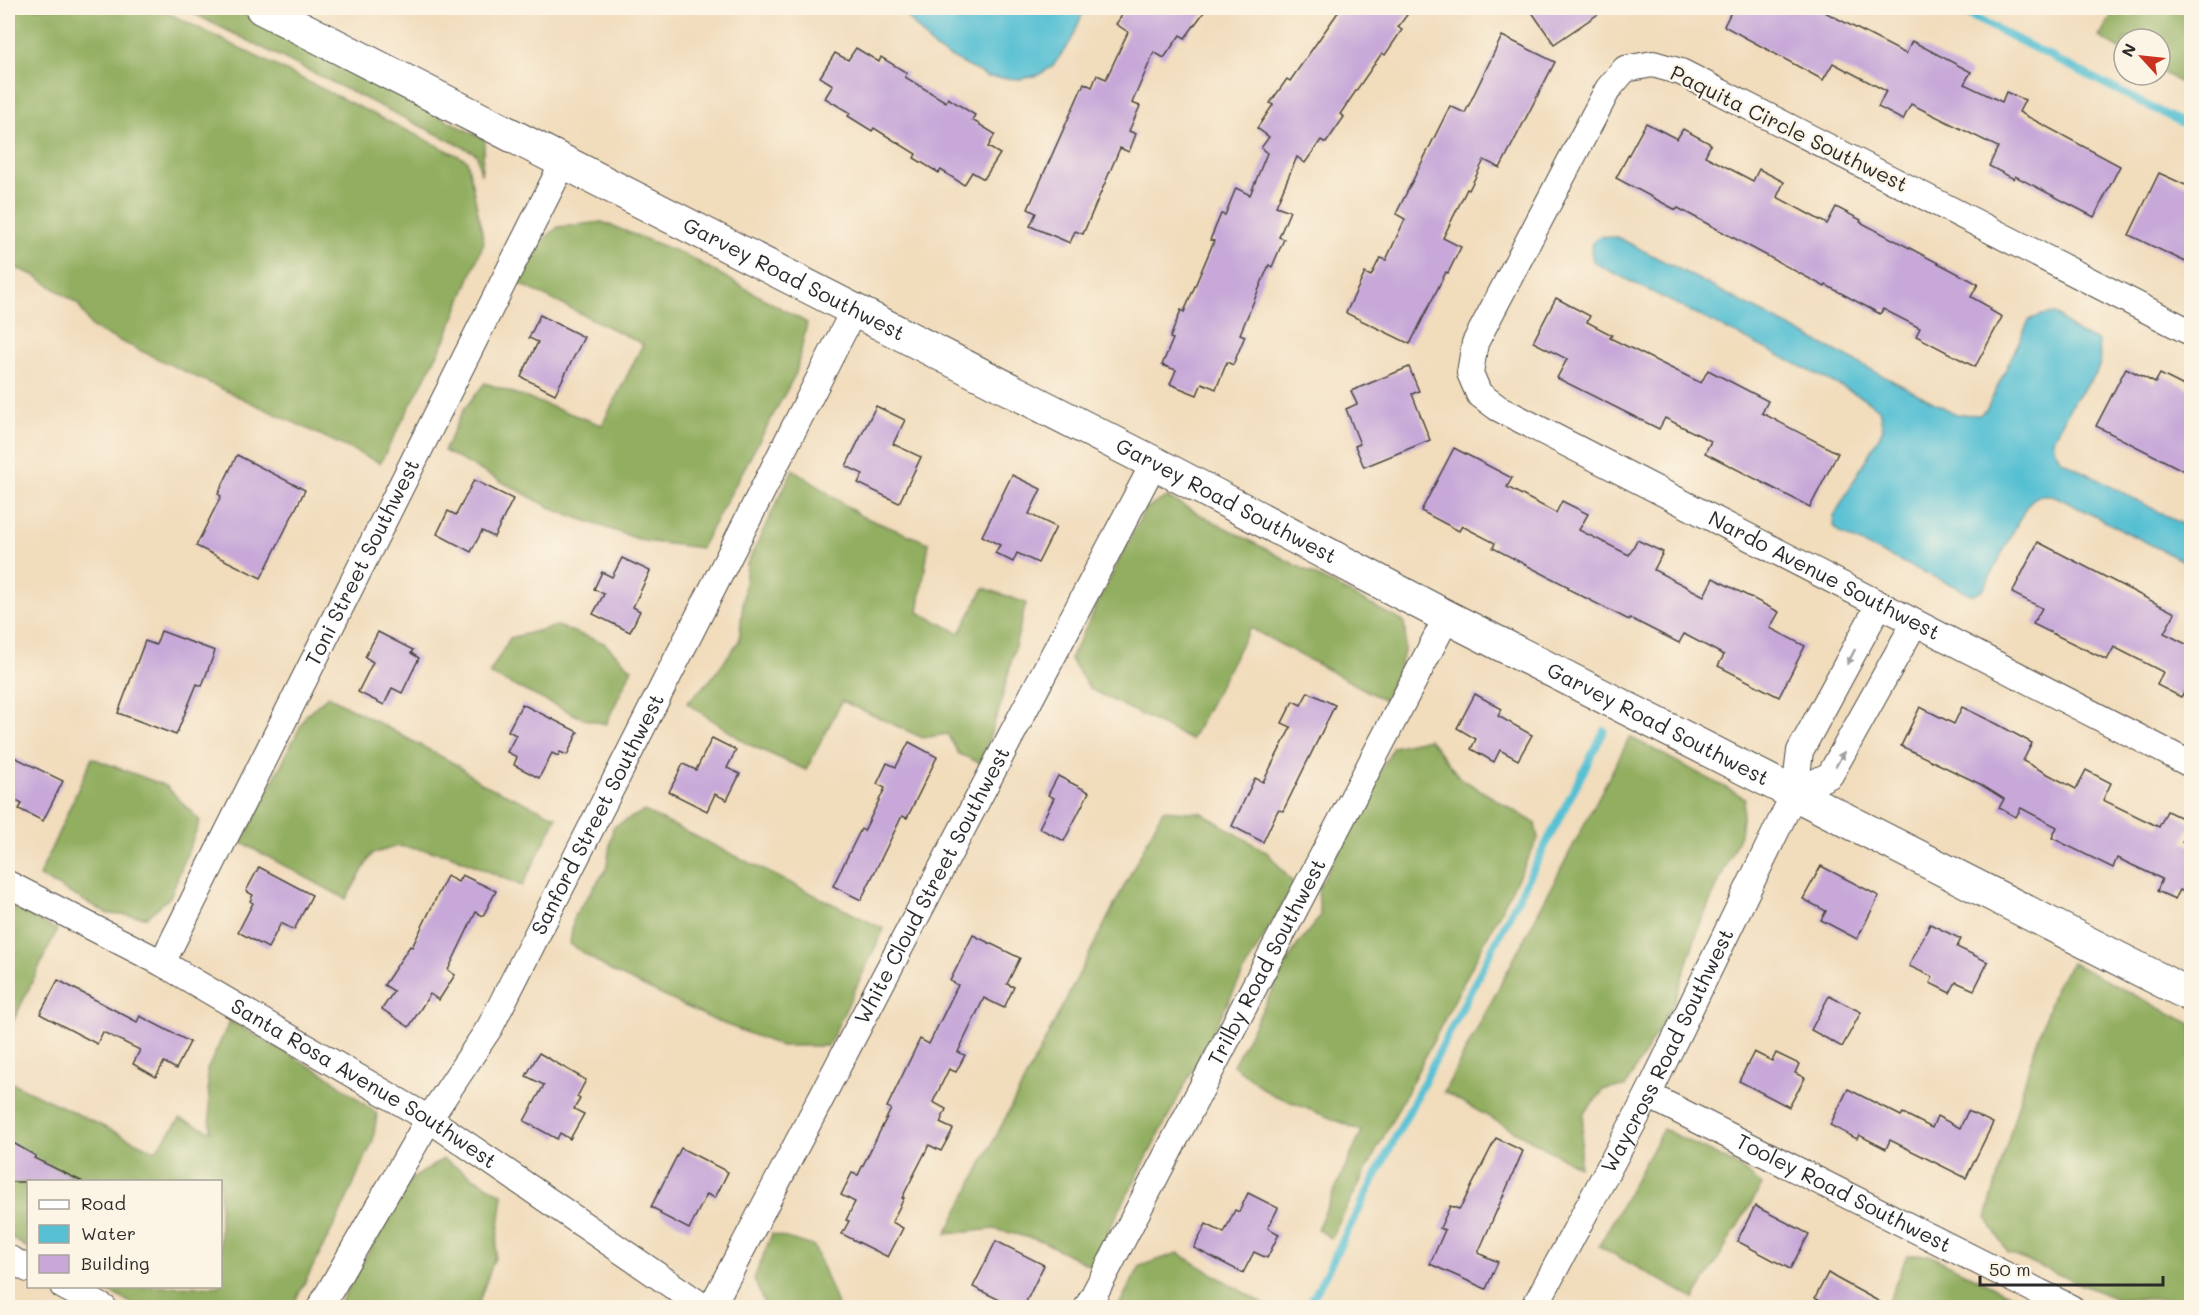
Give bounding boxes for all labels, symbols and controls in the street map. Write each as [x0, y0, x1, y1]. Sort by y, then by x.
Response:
north arrow [2112, 27, 2172, 87]
text: N [2116, 40, 2140, 60]
street label: Paquita Circle Southwest [1666, 58, 1913, 197]
street label: Garvey Road Southwest [679, 210, 910, 346]
street label: Garvey Road Southwest [1112, 431, 1342, 569]
street label: Toni Street Southwest [298, 454, 425, 670]
street label: Nardo Avenue Southwest [1705, 504, 1945, 645]
one-way arrow [1846, 649, 1856, 666]
street label: Garvey Road Southwest [1543, 655, 1774, 791]
street label: Sanford Street Southwest [524, 689, 669, 939]
street label: White Cloud Street Southwest [847, 742, 1015, 1028]
one-way arrow [1835, 750, 1845, 767]
street label: Trilby Road Southwest [1201, 853, 1331, 1070]
street label: Waycross Road Southwest [1594, 924, 1739, 1177]
street label: Santa Rosa Avenue Southwest [226, 991, 503, 1174]
street label: Tooley Road Southwest [1732, 1127, 1956, 1258]
legend [27, 1180, 222, 1288]
text: Road [81, 1191, 126, 1215]
text: Water [81, 1221, 136, 1245]
scale bar [1980, 1249, 2163, 1287]
text: Building [81, 1251, 149, 1275]
text: 50 m [1989, 1257, 2031, 1281]

